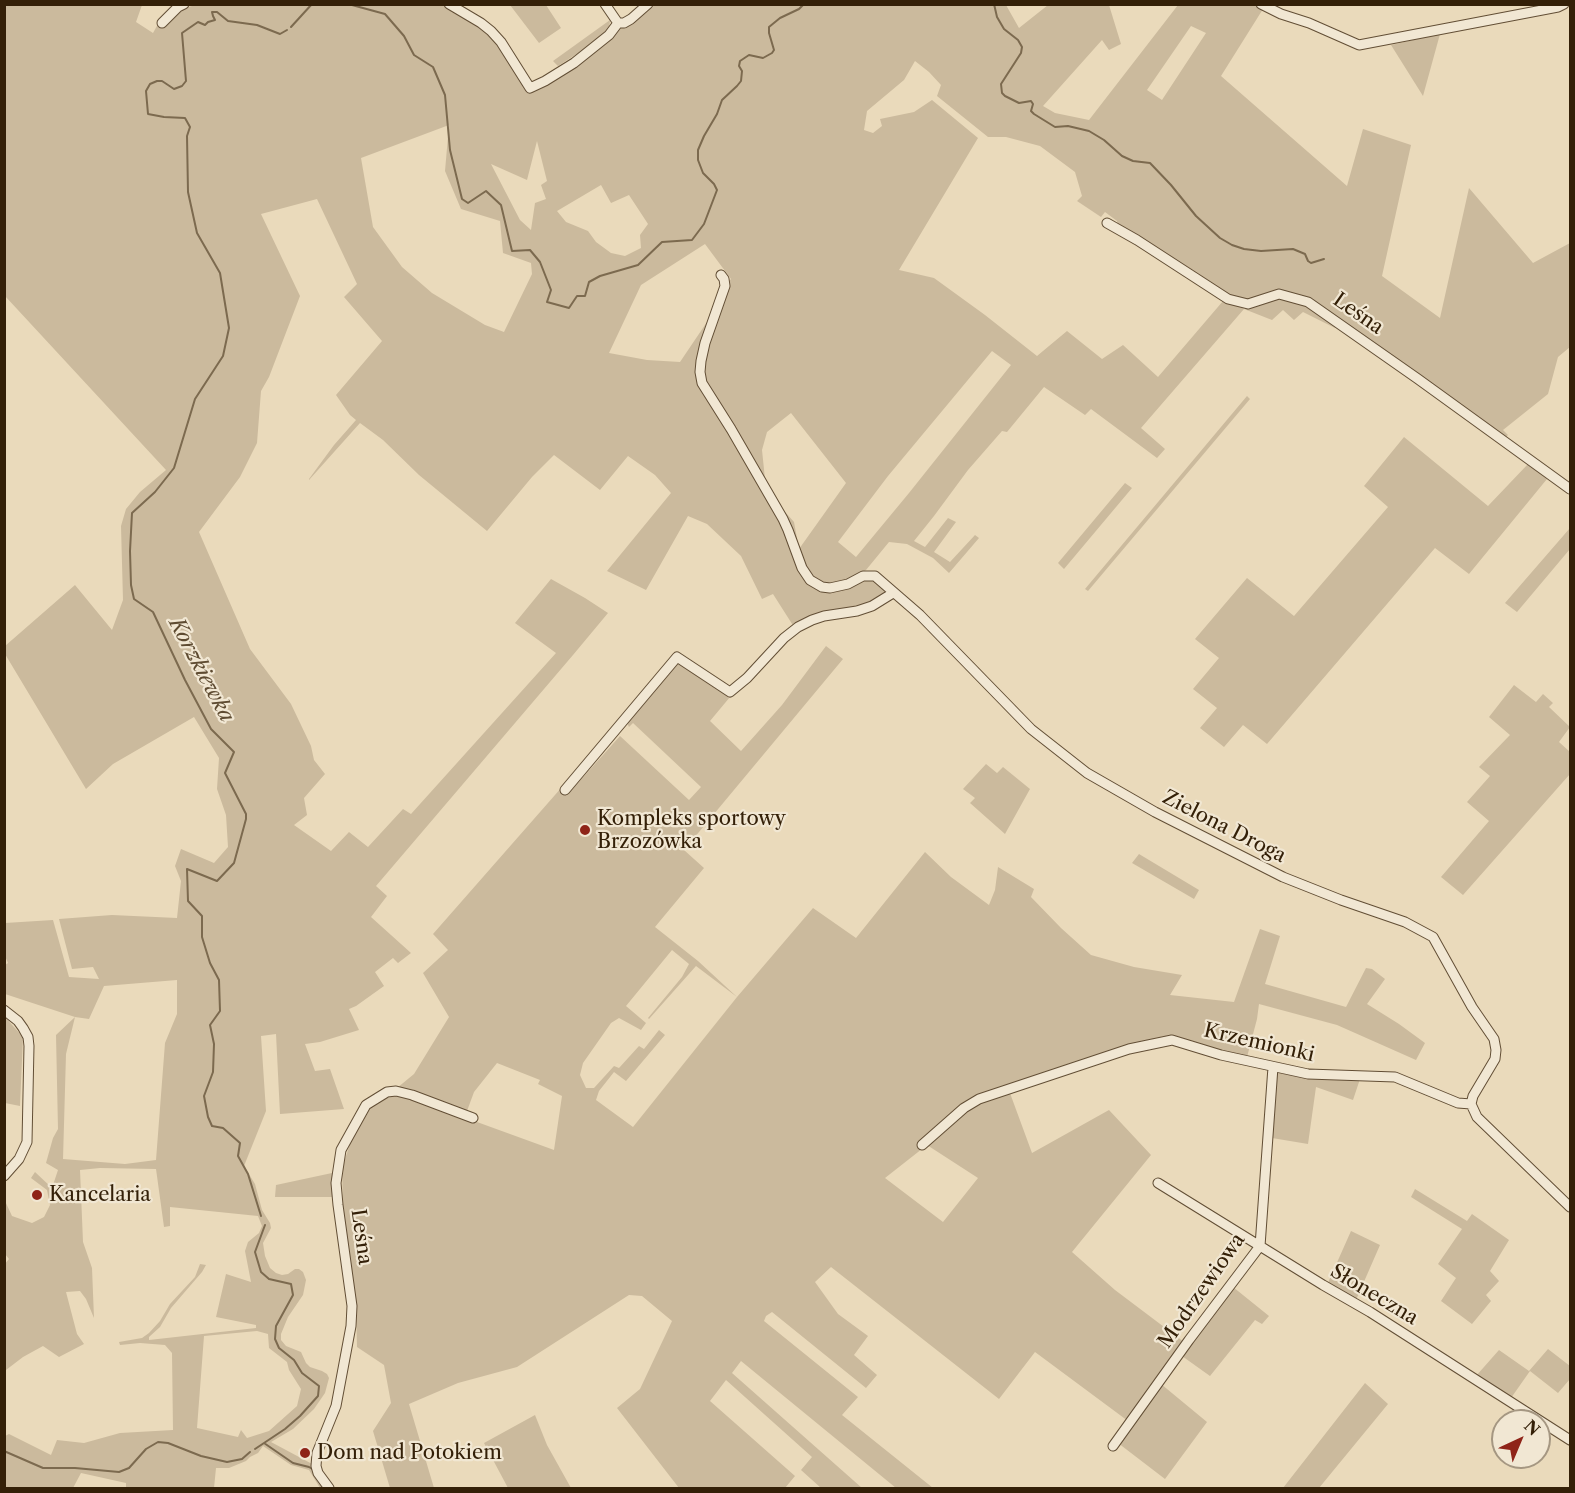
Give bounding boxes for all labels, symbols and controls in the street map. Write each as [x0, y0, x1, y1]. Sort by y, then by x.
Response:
street label: Leśna [1328, 288, 1388, 340]
water label: Korzkiewka [163, 614, 239, 726]
street label: Zielona Droga [1158, 786, 1290, 868]
place label: Kompleks sportowy Brzozówka [597, 807, 786, 854]
marker: Kompleks sportowy Brzozówka [578, 823, 592, 837]
street label: Krzemionki [1201, 1019, 1317, 1067]
place label: Kancelaria [49, 1183, 151, 1207]
marker: Kancelaria [30, 1188, 44, 1202]
street label: Leśna [345, 1208, 377, 1266]
street label: Modrzewiowa [1154, 1229, 1250, 1353]
street label: Słoneczna [1326, 1260, 1422, 1330]
north arrow [1491, 1409, 1551, 1469]
text: N [1520, 1415, 1544, 1440]
place label: Dom nad Potokiem [317, 1441, 502, 1465]
marker: Dom nad Potokiem [298, 1446, 312, 1460]

